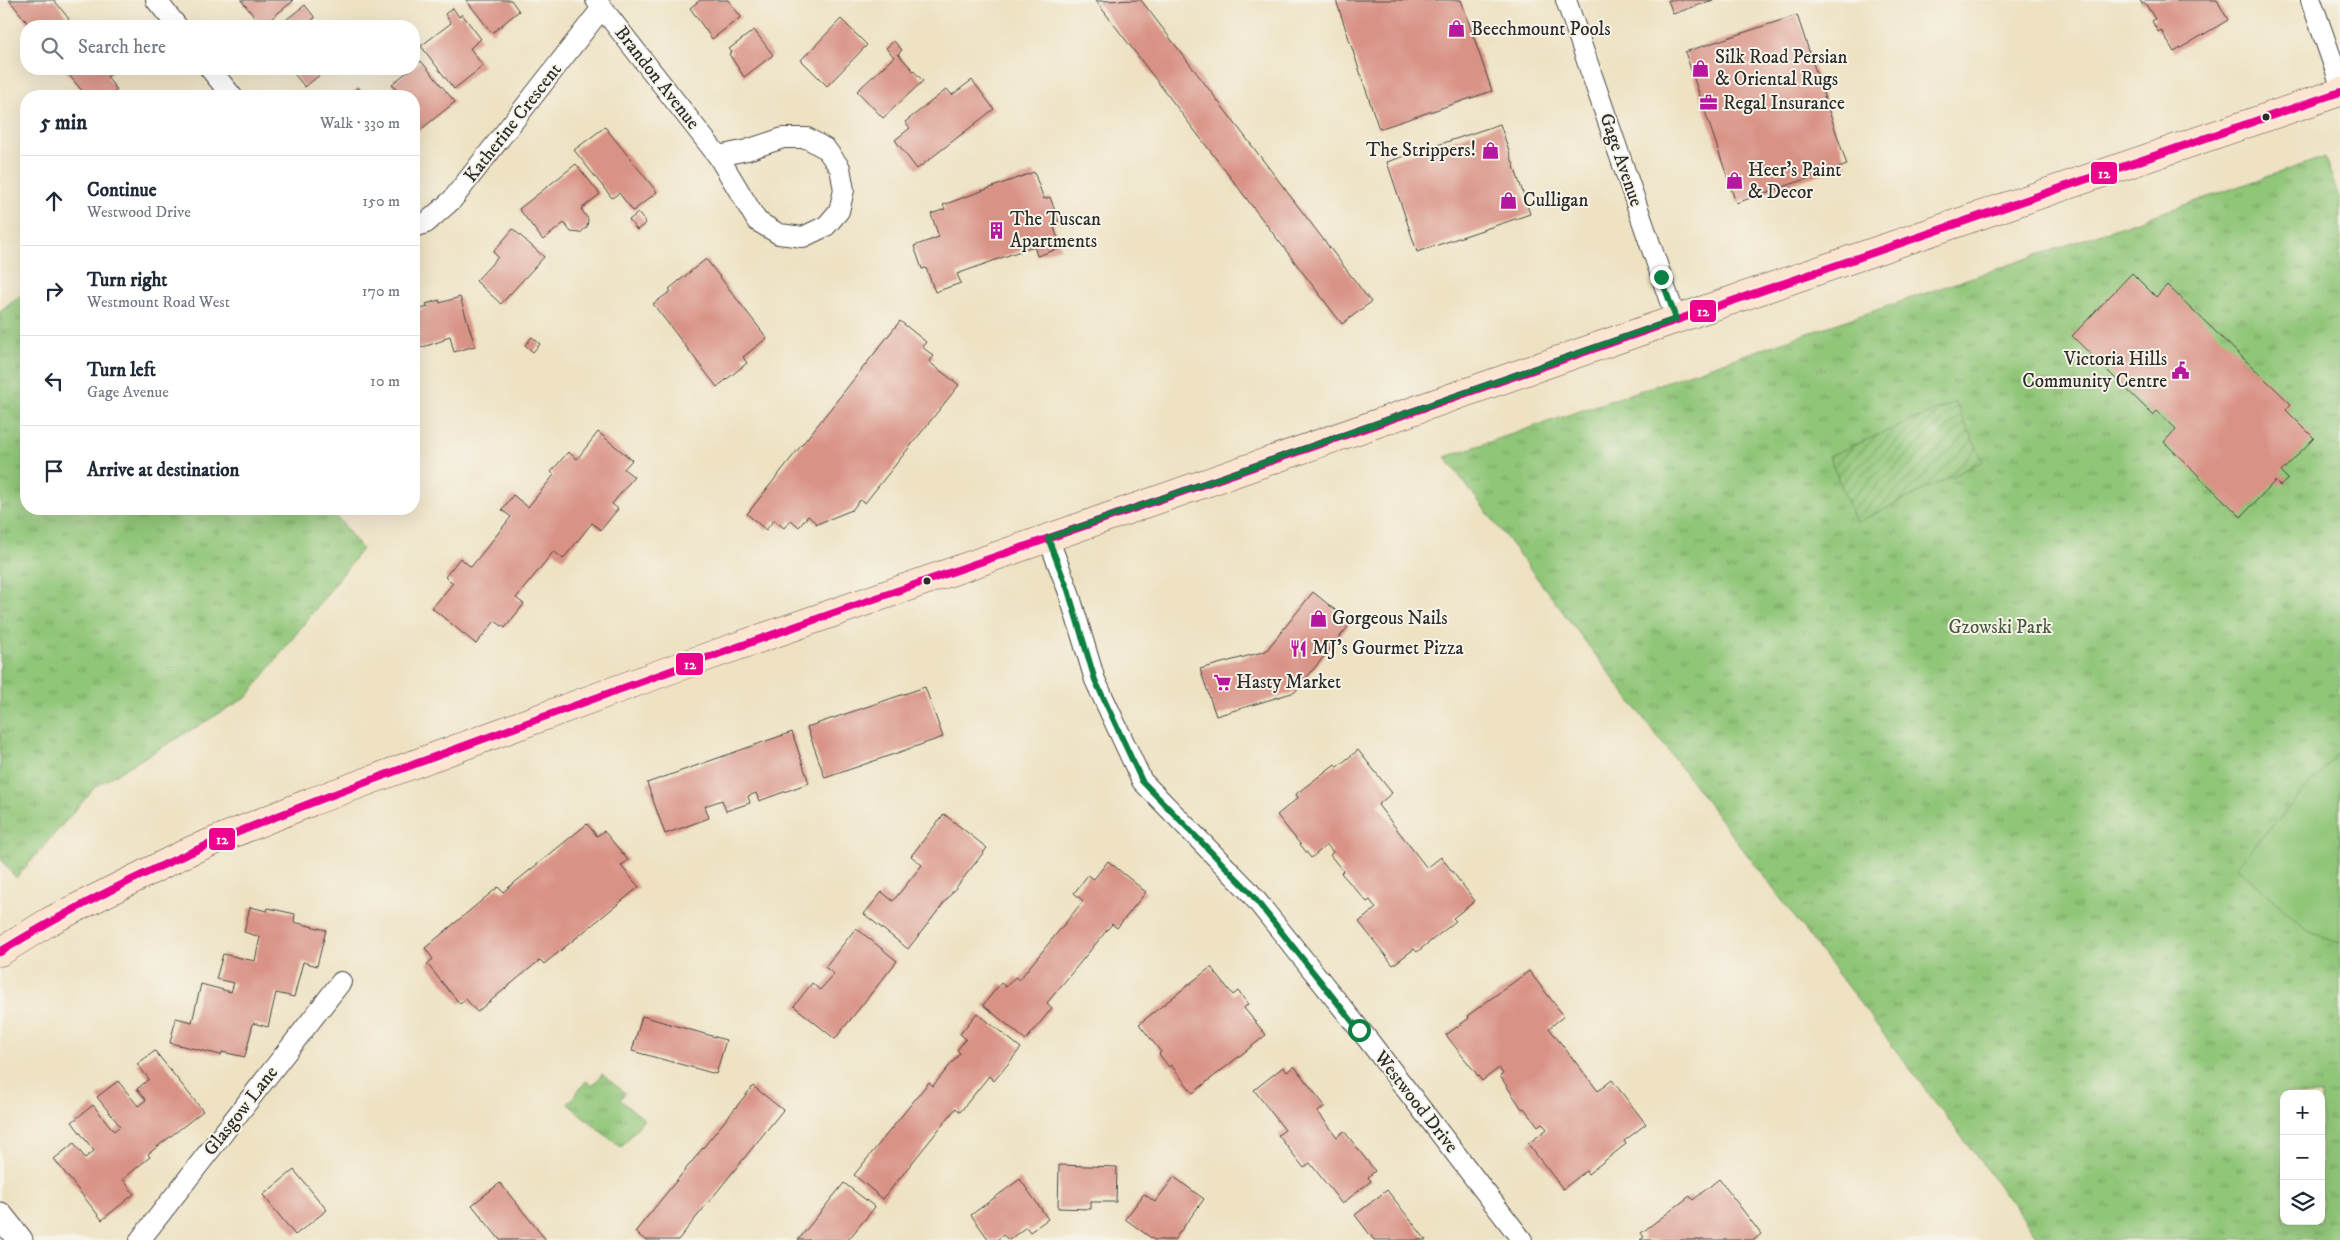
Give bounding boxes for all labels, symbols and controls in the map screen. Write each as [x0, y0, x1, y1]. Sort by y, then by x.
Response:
place label: Beechmount Pools [1471, 18, 1611, 41]
shop icon: Beechmount Pools [1447, 19, 1467, 39]
search box [20, 20, 420, 75]
street label: Brandon Avenue [610, 22, 704, 134]
icon: search [38, 34, 66, 62]
text: Search here [78, 36, 166, 59]
place label: Silk Road Persian & Oriental Rugs [1715, 46, 1847, 91]
shop icon: Silk Road Persian & Oriental Rugs [1691, 58, 1711, 78]
street label: Katherine Crescent [459, 59, 567, 187]
place label: Regal Insurance [1723, 92, 1845, 115]
office icon: Regal Insurance [1699, 93, 1719, 113]
text: 5 min [40, 110, 87, 136]
street label: Gage Avenue [1594, 110, 1648, 210]
unlabelled marker [2261, 112, 2271, 122]
text: Walk · 330 m [320, 113, 400, 133]
place label: The Strippers! [1366, 139, 1476, 162]
shop icon: The Strippers! [1480, 140, 1500, 160]
place label: Heer's Paint & Decor [1748, 159, 1841, 204]
line badge: 12 [2090, 161, 2118, 185]
text: 12 [2098, 165, 2111, 183]
shop icon: Heer's Paint & Decor [1724, 171, 1744, 191]
text: Continue [87, 179, 157, 202]
icon: ahead [40, 187, 68, 215]
place label: Culligan [1523, 189, 1588, 212]
shop icon: Culligan [1499, 190, 1519, 210]
text: 150 m [362, 191, 400, 211]
text: Westwood Drive [87, 202, 191, 222]
place label: The Tuscan Apartments [1010, 208, 1101, 253]
building icon: The Tuscan Apartments [986, 220, 1006, 240]
route end [1650, 266, 1673, 289]
text: Turn right [87, 269, 167, 292]
icon: right [40, 277, 68, 305]
text: 170 m [362, 281, 400, 301]
text: Westmount Road West [87, 292, 230, 312]
line badge: 12 [1689, 299, 1717, 323]
text: 12 [1697, 303, 1710, 321]
place label: Victoria Hills Community Centre [2022, 348, 2167, 393]
text: Turn left [87, 359, 156, 382]
public building icon: Victoria Hills Community Centre [2171, 360, 2191, 380]
icon: left [40, 367, 68, 395]
text: 10 m [370, 371, 400, 391]
text: Gage Avenue [87, 382, 169, 402]
icon: arrive [40, 457, 68, 485]
text: Arrive at destination [87, 459, 239, 482]
unlabelled marker [922, 576, 932, 586]
place label: Gorgeous Nails [1332, 607, 1448, 630]
shop icon: Gorgeous Nails [1308, 608, 1328, 628]
park label: Gzowski Park [1948, 616, 2052, 639]
place label: MJ's Gourmet Pizza [1312, 637, 1464, 660]
restaurant icon: MJ's Gourmet Pizza [1288, 638, 1308, 658]
line badge: 12 [675, 652, 704, 676]
text: 12 [684, 656, 697, 674]
place label: Hasty Market [1236, 671, 1341, 694]
supermarket icon: Hasty Market [1212, 672, 1232, 692]
line badge: 12 [208, 827, 236, 851]
text: 12 [216, 831, 229, 849]
route start [1348, 1019, 1371, 1042]
street label: Westwood Drive [1368, 1046, 1463, 1158]
street label: Glasgow Lane [199, 1061, 283, 1160]
map controls [2280, 1090, 2325, 1225]
button: + [2280, 1090, 2325, 1135]
button: − [2280, 1135, 2325, 1180]
button: layers [2280, 1180, 2325, 1225]

